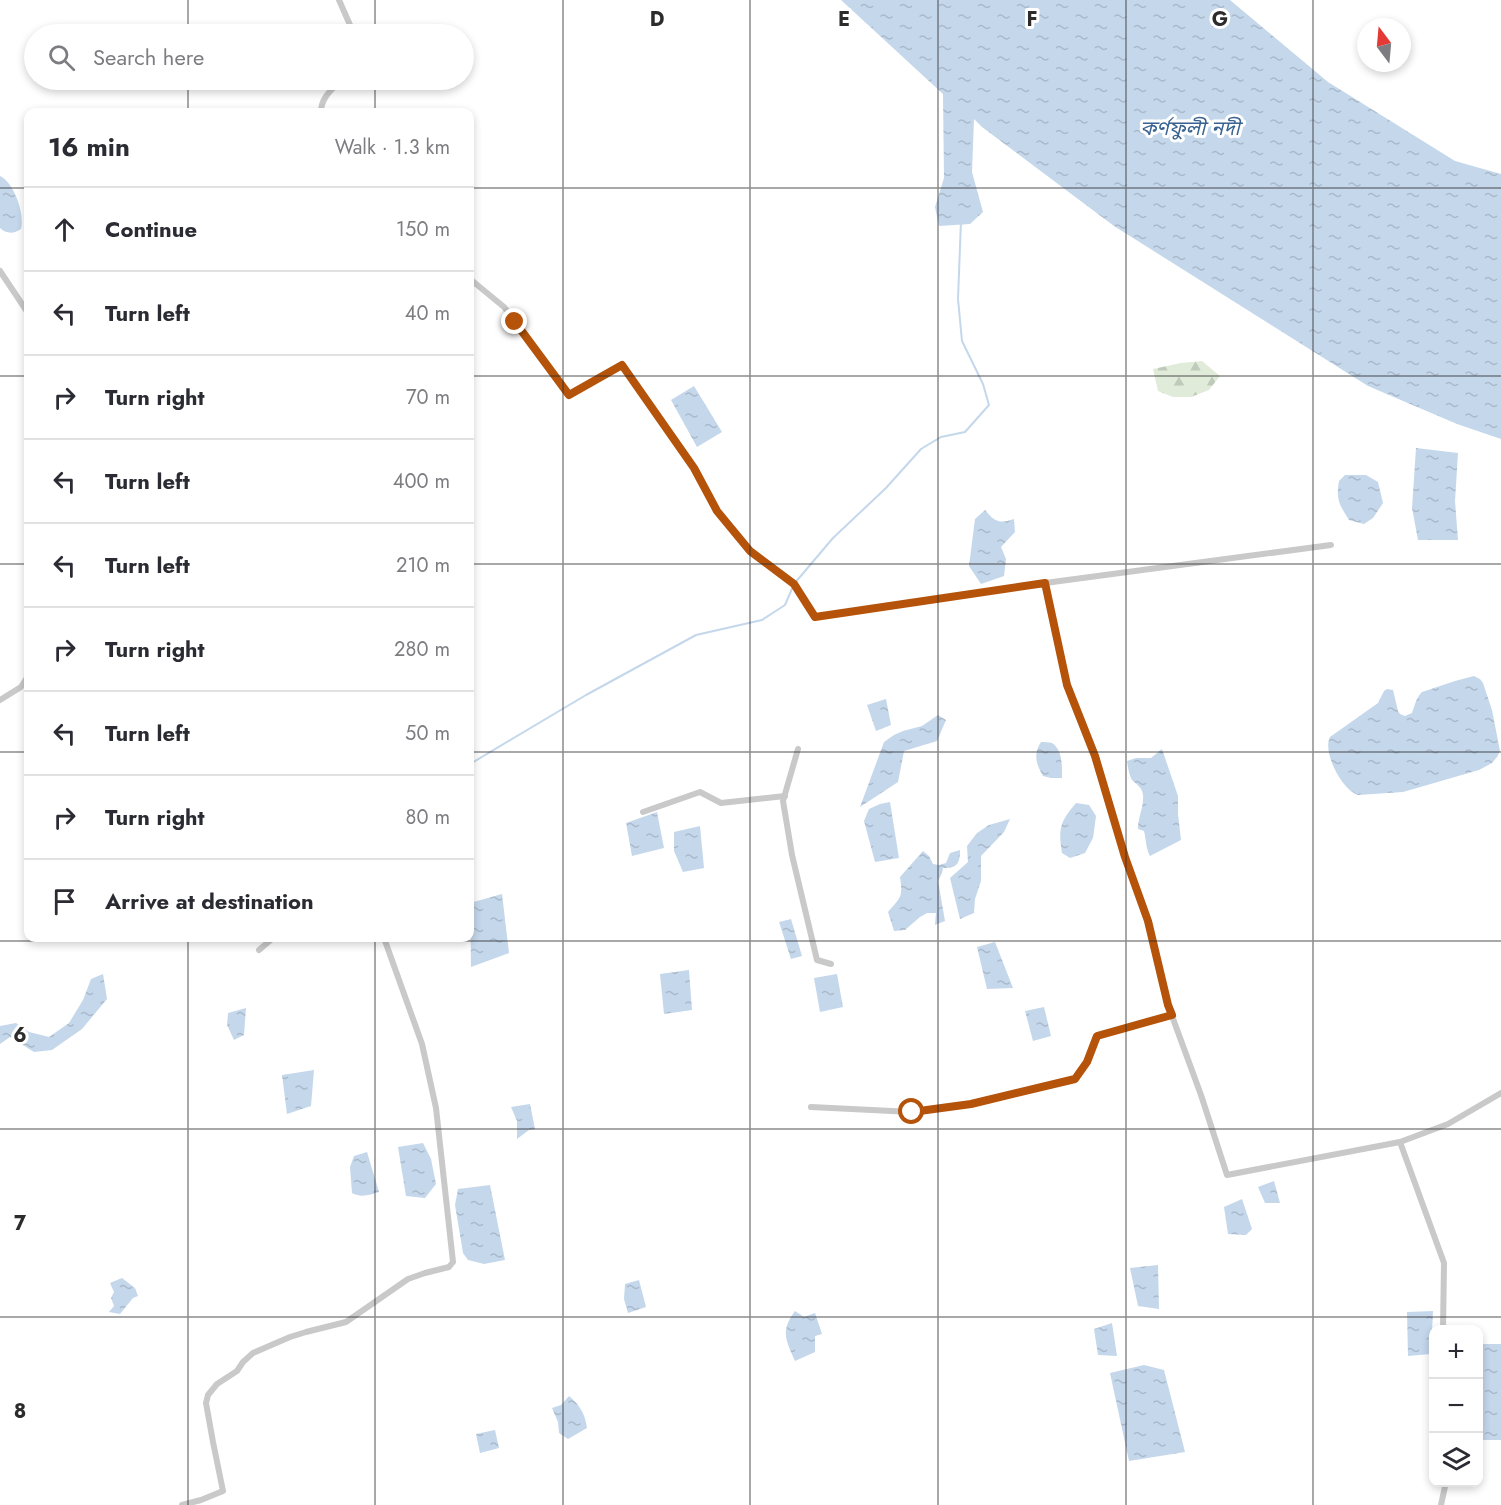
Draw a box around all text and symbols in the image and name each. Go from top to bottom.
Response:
text: D [650,5,664,34]
text: E [838,5,850,34]
text: F [1026,5,1038,34]
text: G [1212,5,1228,34]
north arrow [1357,18,1411,72]
search box [24,24,474,90]
icon: search [45,41,78,74]
text: Search here [93,41,204,73]
water label: কর্ণফুলী নদী [1140,114,1243,143]
text: 16 min [48,128,130,166]
text: Walk · 1.3 km [335,133,450,162]
icon: ahead [48,213,81,246]
text: Continue [105,213,197,245]
text: 150 m [396,215,450,244]
icon: left [48,297,81,330]
text: Turn left [105,297,190,329]
text: 40 m [405,299,450,328]
route end [501,308,527,334]
icon: right [48,381,81,414]
text: Turn right [105,381,205,413]
text: 70 m [406,383,450,412]
icon: left [48,465,81,498]
text: Turn left [105,465,190,497]
text: 400 m [393,467,450,496]
icon: left [48,549,81,582]
text: Turn left [105,549,190,581]
text: 210 m [396,551,450,580]
icon: right [48,633,81,666]
text: Turn right [105,633,205,665]
text: 280 m [394,635,450,664]
icon: left [48,717,81,750]
text: Turn left [105,717,190,749]
text: 50 m [405,719,450,748]
icon: right [48,801,81,834]
text: Turn right [105,801,205,833]
text: 80 m [405,803,450,832]
icon: arrive [48,885,81,918]
text: Arrive at destination [105,885,314,917]
text: 6 [13,1021,27,1050]
route start [898,1098,924,1124]
text: 7 [14,1209,27,1238]
map controls [1429,1325,1483,1487]
button: + [1429,1325,1483,1379]
button: − [1429,1379,1483,1433]
text: 8 [14,1397,26,1426]
button: layers [1429,1433,1483,1487]

